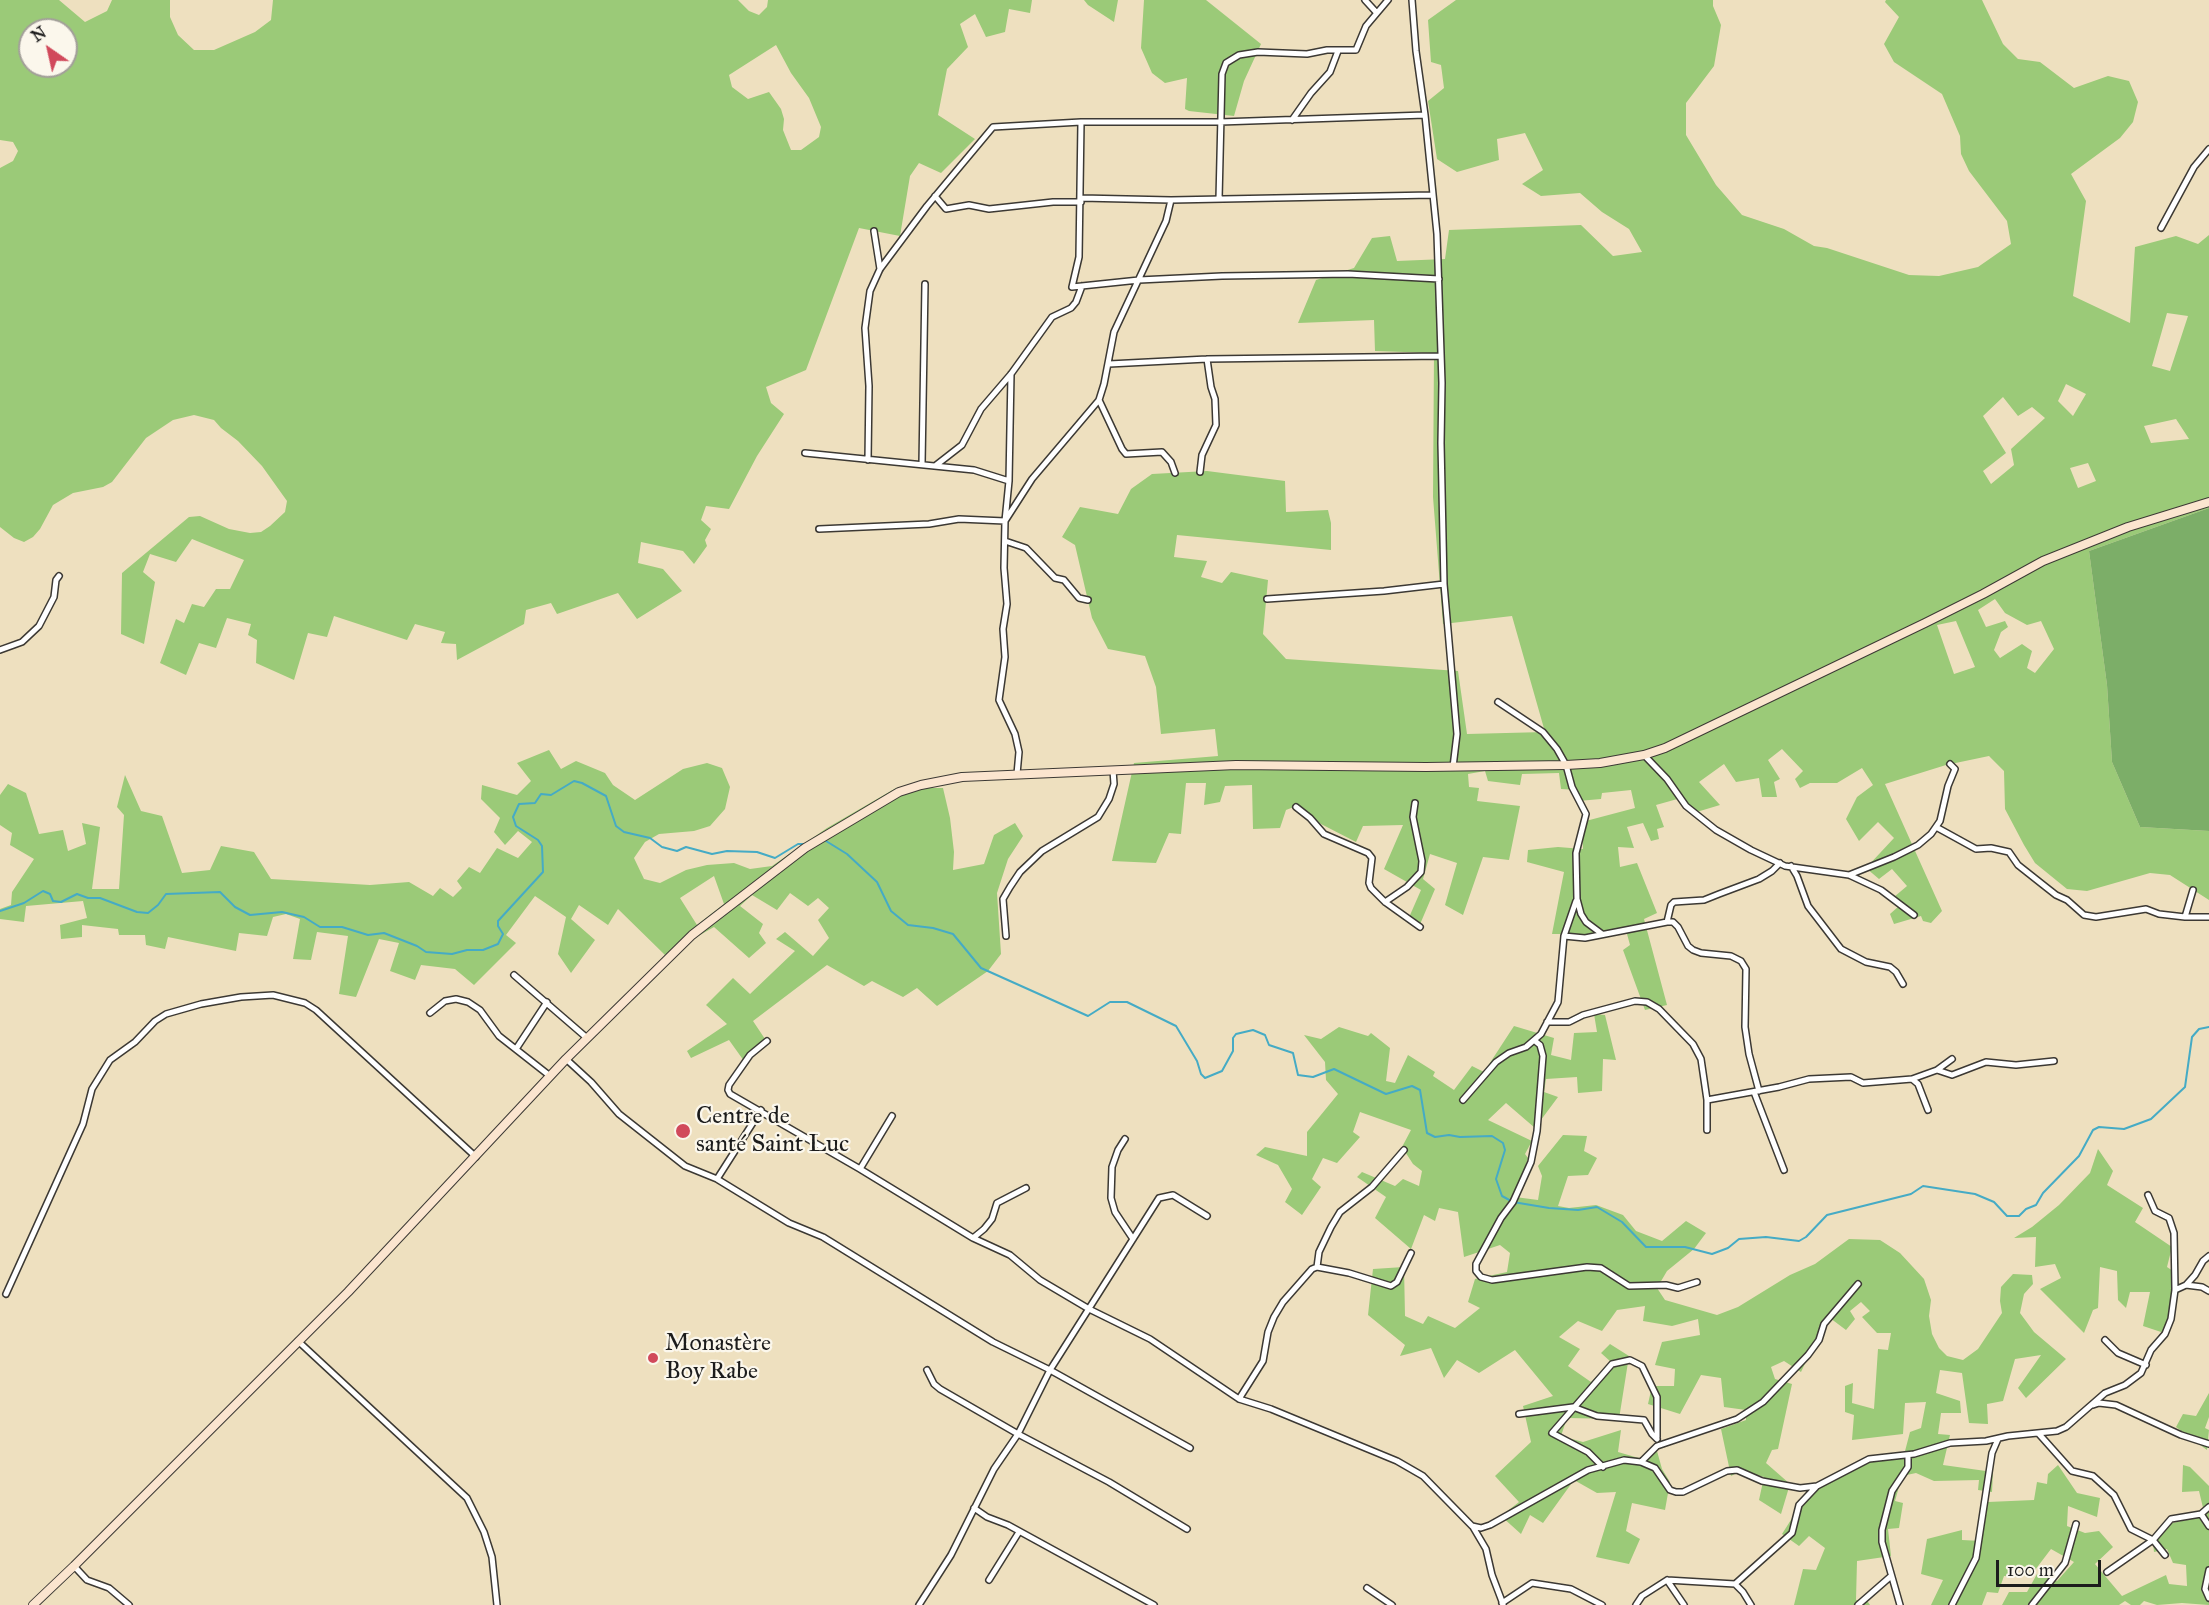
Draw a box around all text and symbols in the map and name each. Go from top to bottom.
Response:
north arrow [18,18,78,78]
text: N [28,23,50,46]
place label: Centre de santé Saint Luc [696,1103,849,1159]
marker: Centre de santé Saint Luc [674,1122,692,1140]
place label: Monastère Boy Rabe [665,1330,771,1386]
marker: Monastère Boy Rabe [646,1351,660,1365]
scale bar [1999,1548,2104,1586]
text: 100 m [2007,1559,2054,1581]

